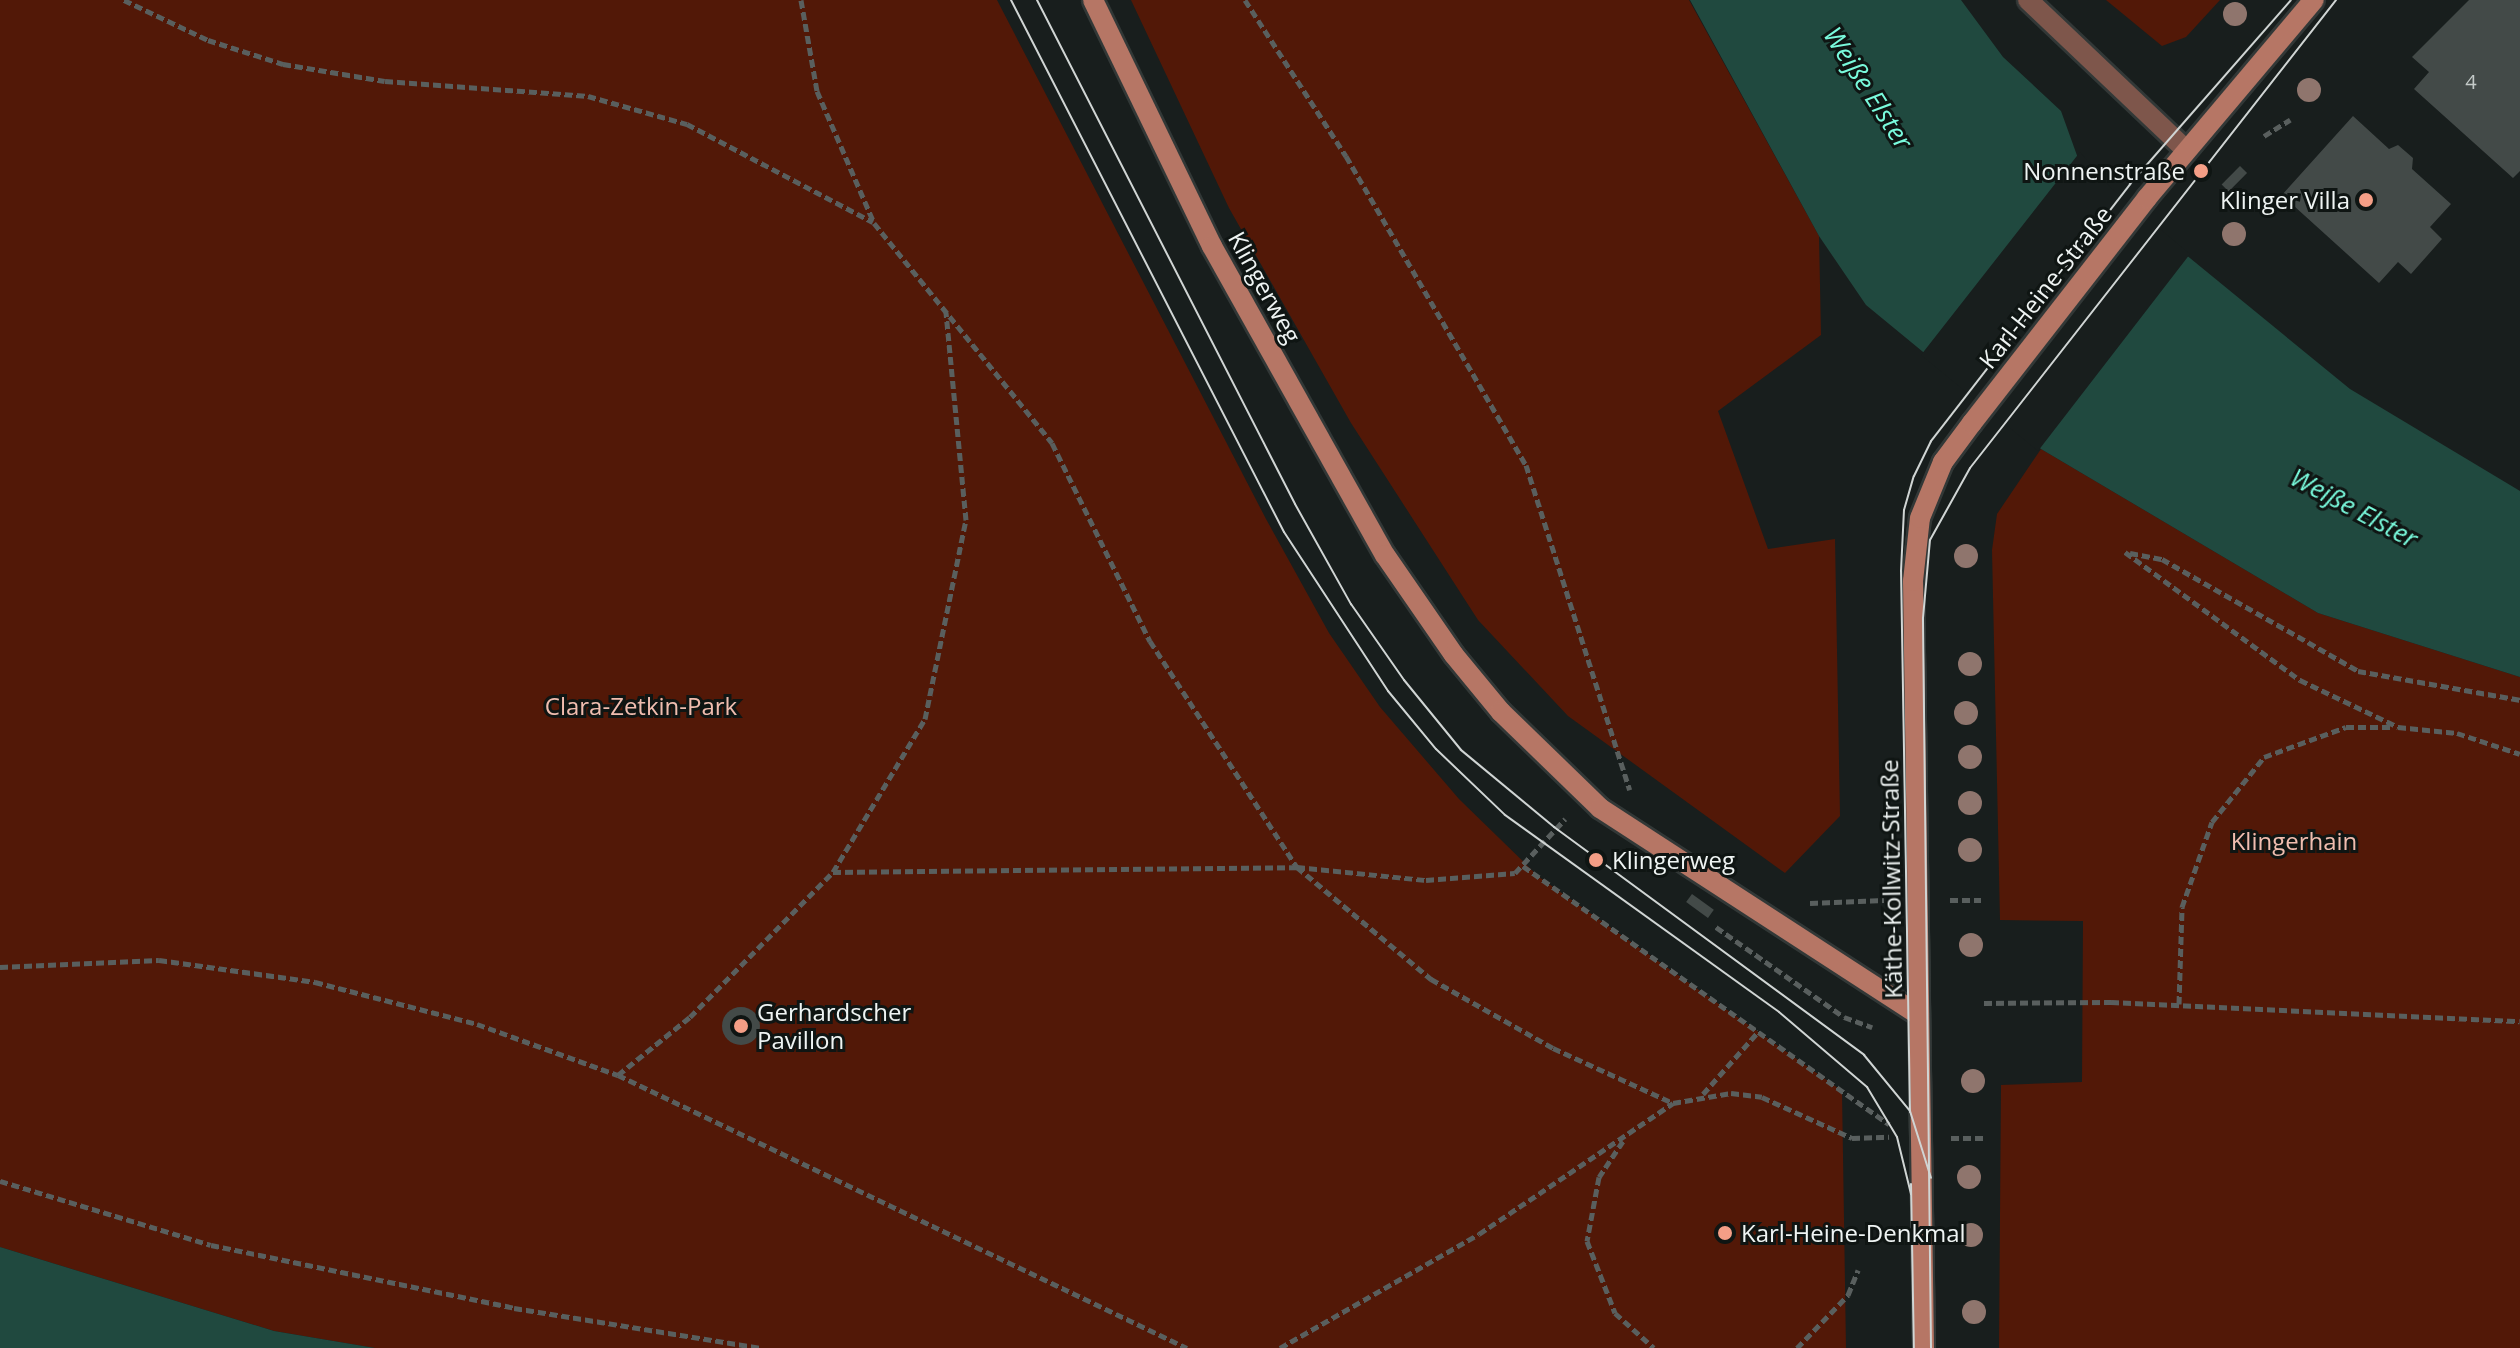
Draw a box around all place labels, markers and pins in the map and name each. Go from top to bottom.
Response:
place label: Nonnenstraße [2023,157,2185,185]
marker: Nonnenstraße [2192,162,2210,180]
place label: Klinger Villa [2220,186,2350,214]
marker: Klinger Villa [2357,191,2375,209]
place label: Klingerweg [1612,846,1735,874]
marker: Klingerweg [1587,851,1605,869]
place label: Gerhardscher Pavillon [757,998,911,1054]
marker: Gerhardscher Pavillon [732,1017,750,1035]
place label: Karl-Heine-Denkmal [1741,1219,1966,1247]
marker: Karl-Heine-Denkmal [1716,1224,1734,1242]

